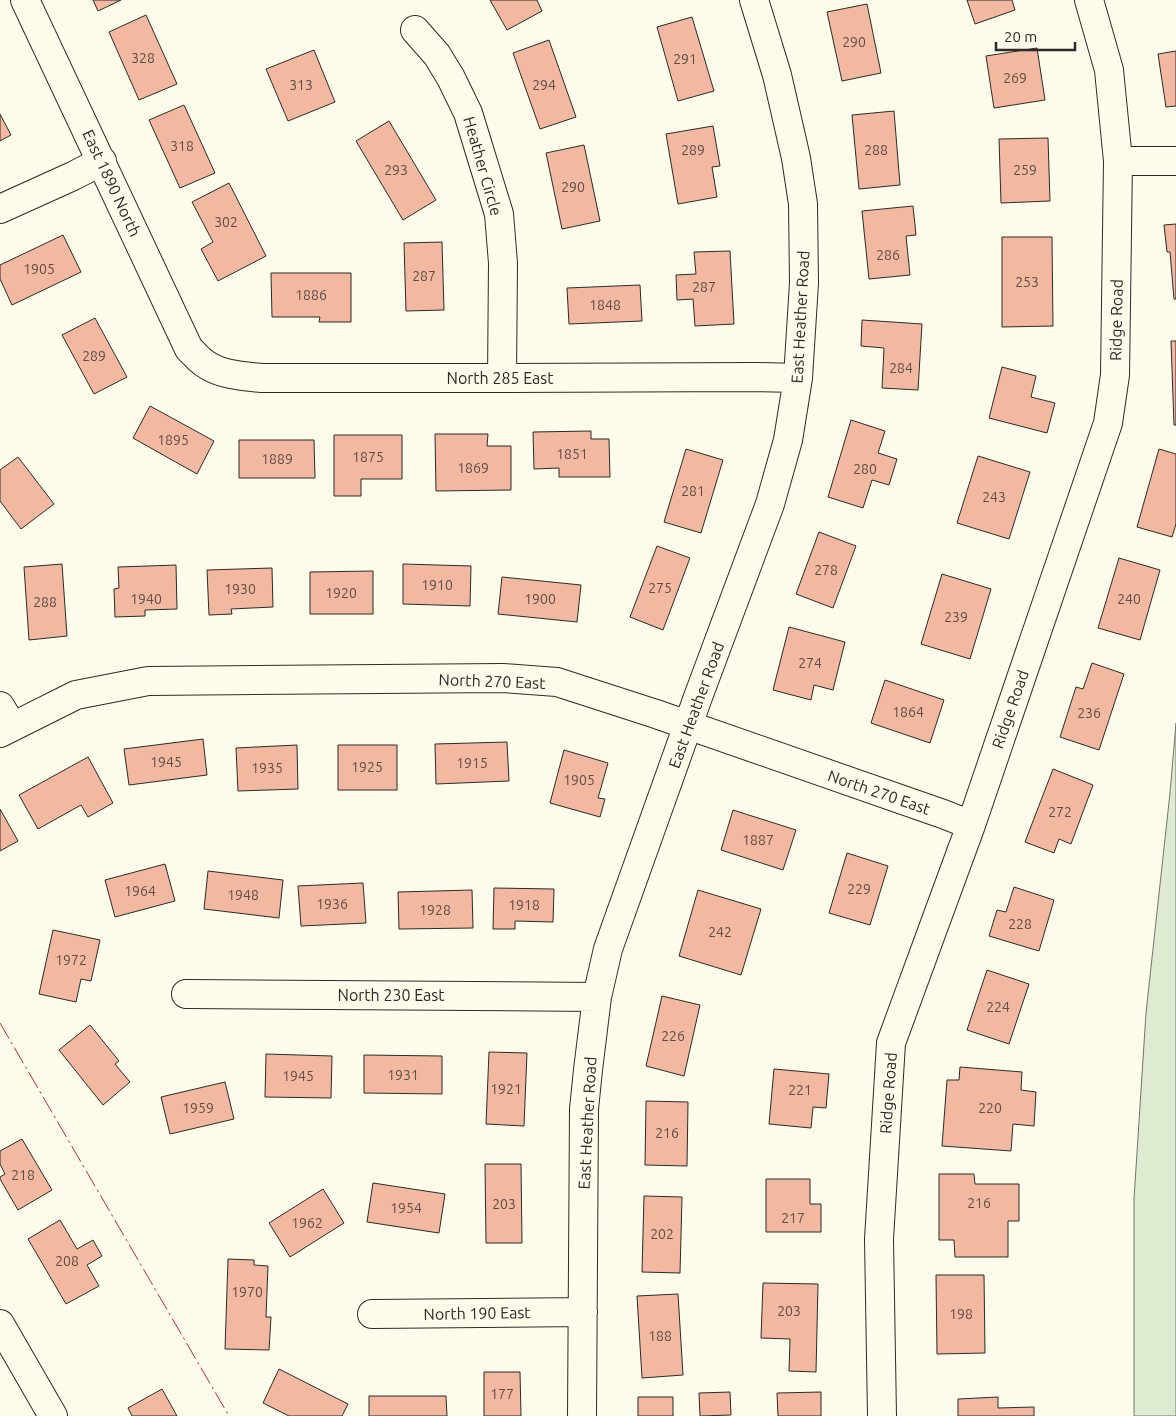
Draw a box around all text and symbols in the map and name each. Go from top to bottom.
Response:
scale bar [996,20,1075,52]
text: 20 m [1004,28,1037,45]
house number: 290 [842,34,866,50]
house number: 328 [131,50,155,66]
house number: 291 [673,51,697,67]
house number: 269 [1003,70,1027,86]
house number: 313 [289,77,313,93]
house number: 294 [532,77,556,93]
street label: Heather Circle [460,114,506,218]
street label: East 1890 North [79,127,145,239]
house number: 318 [170,138,194,154]
house number: 289 [681,142,705,158]
house number: 288 [864,142,888,158]
house number: 293 [384,162,408,178]
house number: 259 [1013,162,1037,178]
house number: 290 [561,179,585,195]
house number: 302 [214,214,238,230]
house number: 286 [876,247,900,263]
street label: East Heather Road [788,250,812,384]
house number: 1905 [23,261,55,277]
house number: 287 [412,268,436,284]
house number: 253 [1015,274,1039,290]
house number: 287 [692,279,716,295]
street label: Ridge Road [1106,279,1126,361]
house number: 1886 [295,287,327,303]
house number: 1848 [589,297,621,313]
house number: 289 [82,348,106,364]
house number: 284 [889,360,913,376]
street label: North 285 East [446,369,554,387]
house number: 1895 [157,432,189,448]
house number: 1851 [556,446,588,462]
house number: 1875 [352,449,384,465]
house number: 1889 [261,451,293,467]
house number: 1869 [457,460,489,476]
house number: 280 [853,461,877,477]
house number: 281 [681,483,705,499]
house number: 243 [982,489,1006,505]
house number: 278 [814,562,838,578]
house number: 1910 [421,577,453,593]
house number: 275 [648,580,672,596]
house number: 1930 [224,581,256,597]
house number: 1920 [325,585,357,601]
house number: 1940 [130,591,162,607]
house number: 1900 [524,591,556,607]
house number: 240 [1117,591,1141,607]
house number: 288 [33,594,57,610]
house number: 239 [944,609,968,625]
street label: East Heather Road [665,639,727,771]
house number: 274 [798,655,822,671]
street label: Ridge Road [988,667,1032,751]
street label: North 270 East [438,670,547,692]
house number: 1864 [892,704,924,720]
house number: 236 [1077,705,1101,721]
house number: 1945 [150,754,182,770]
house number: 1915 [456,755,488,771]
house number: 1925 [351,759,383,775]
house number: 1935 [251,760,283,776]
street label: North 270 East [825,766,933,818]
house number: 1905 [563,772,595,788]
house number: 272 [1048,804,1072,820]
house number: 1887 [742,832,774,848]
house number: 229 [847,881,871,897]
house number: 1964 [124,883,156,899]
house number: 1948 [227,887,259,903]
house number: 1936 [316,896,348,912]
house number: 1918 [508,897,540,913]
house number: 1928 [419,902,451,918]
house number: 228 [1008,916,1032,932]
house number: 242 [708,924,732,940]
house number: 1972 [55,952,87,968]
street label: North 230 East [337,986,445,1004]
house number: 224 [986,999,1010,1015]
house number: 226 [661,1028,685,1044]
street label: Ridge Road [876,1052,900,1134]
street label: East Heather Road [575,1056,599,1190]
house number: 1931 [387,1067,419,1083]
house number: 1945 [282,1068,314,1084]
house number: 1921 [490,1081,522,1097]
house number: 221 [788,1082,812,1098]
house number: 1959 [182,1100,214,1116]
house number: 220 [978,1100,1002,1116]
house number: 216 [655,1125,679,1141]
house number: 218 [11,1167,35,1183]
house number: 216 [967,1195,991,1211]
house number: 203 [492,1196,516,1212]
house number: 1954 [390,1200,422,1216]
house number: 217 [781,1210,805,1226]
house number: 1962 [291,1215,323,1231]
house number: 202 [650,1226,674,1242]
house number: 208 [55,1253,79,1269]
house number: 1970 [231,1284,263,1300]
street label: North 190 East [423,1303,531,1323]
house number: 203 [777,1303,801,1319]
house number: 198 [949,1306,973,1322]
house number: 188 [648,1328,672,1344]
house number: 177 [490,1386,514,1402]

